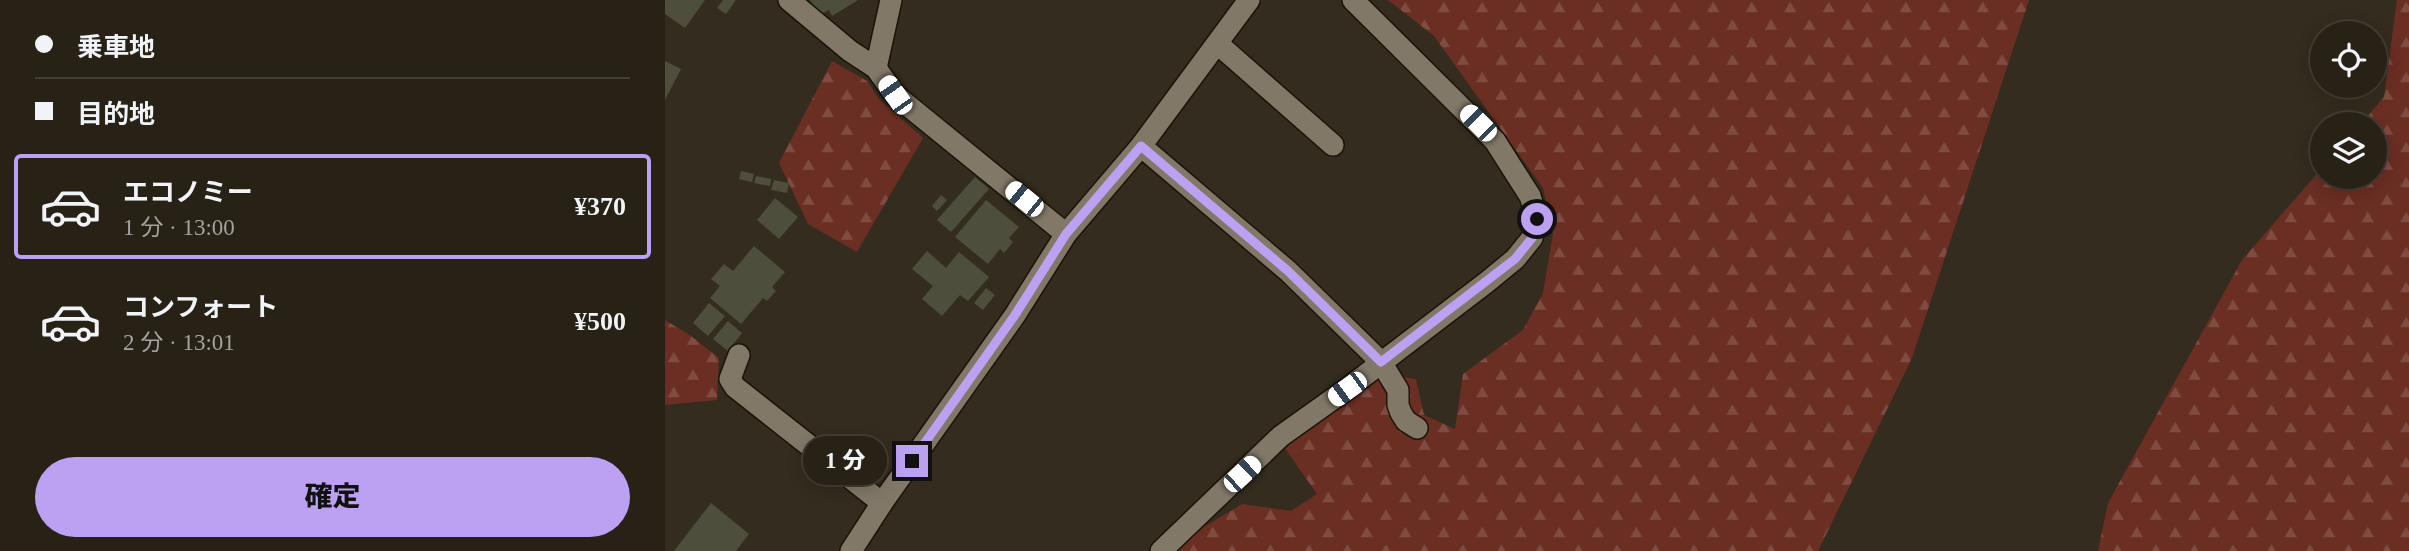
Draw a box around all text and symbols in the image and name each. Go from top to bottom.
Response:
map controls [2310,21,2387,189]
button: locate [2310,21,2387,98]
text: 乗車地 [77,33,155,62]
car [875,72,916,118]
text: 目的地 [77,100,155,129]
car [1456,101,1501,145]
button: layers [2310,112,2387,189]
icon: car [39,175,102,238]
text: エコノミー [123,178,253,207]
car [1002,178,1047,220]
text: ¥370 [574,192,626,221]
route start [1521,203,1553,235]
text: 1 分 · 13:00 [123,215,235,240]
icon: car [39,290,102,353]
text: コンフォート [123,293,278,322]
text: ¥500 [574,307,626,336]
text: 2 分 · 13:01 [123,330,235,355]
car [1324,368,1371,410]
callout: 1 分 [803,436,887,486]
route end [896,445,928,477]
text: 1 分 [825,448,865,473]
car [1220,452,1265,496]
button: 確定 [35,457,630,537]

